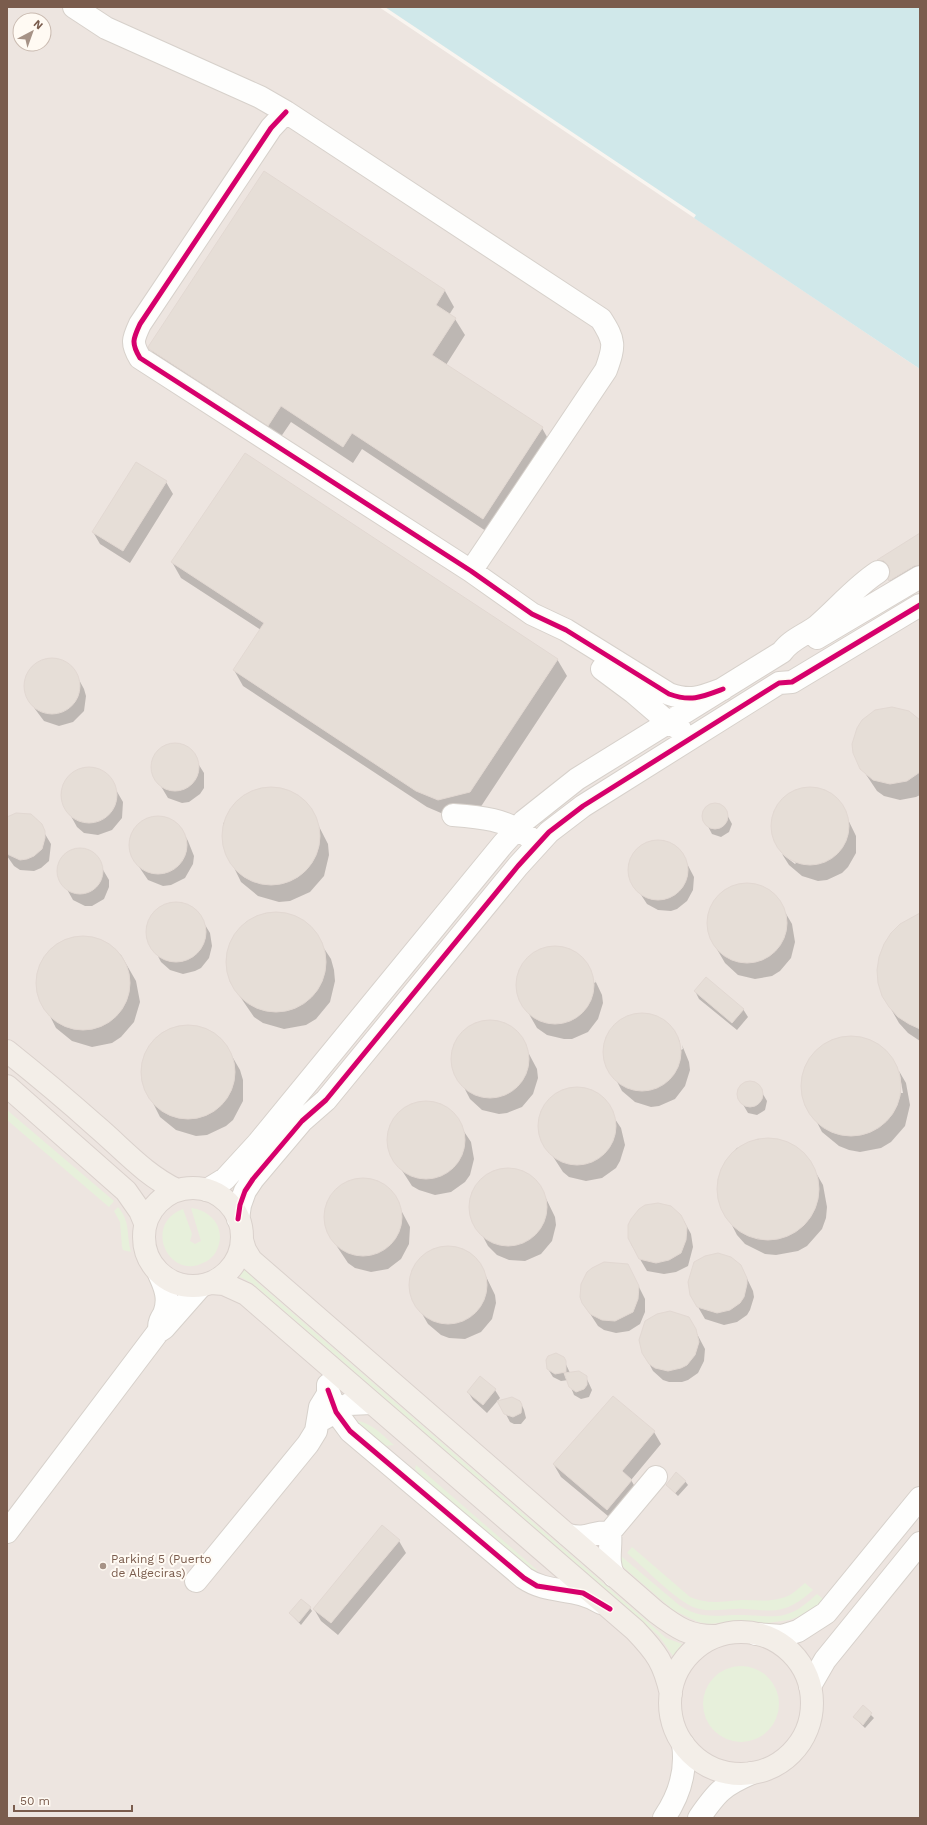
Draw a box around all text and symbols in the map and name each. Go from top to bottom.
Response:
north arrow [12,12,52,52]
text: N [31,17,46,32]
place label: Parking 5 (Puerto de Algeciras) [111,1552,211,1580]
marker: Parking 5 (Puerto de Algeciras) [98,1561,108,1571]
scale bar [14,1787,132,1813]
text: 50 m [20,1794,50,1808]

